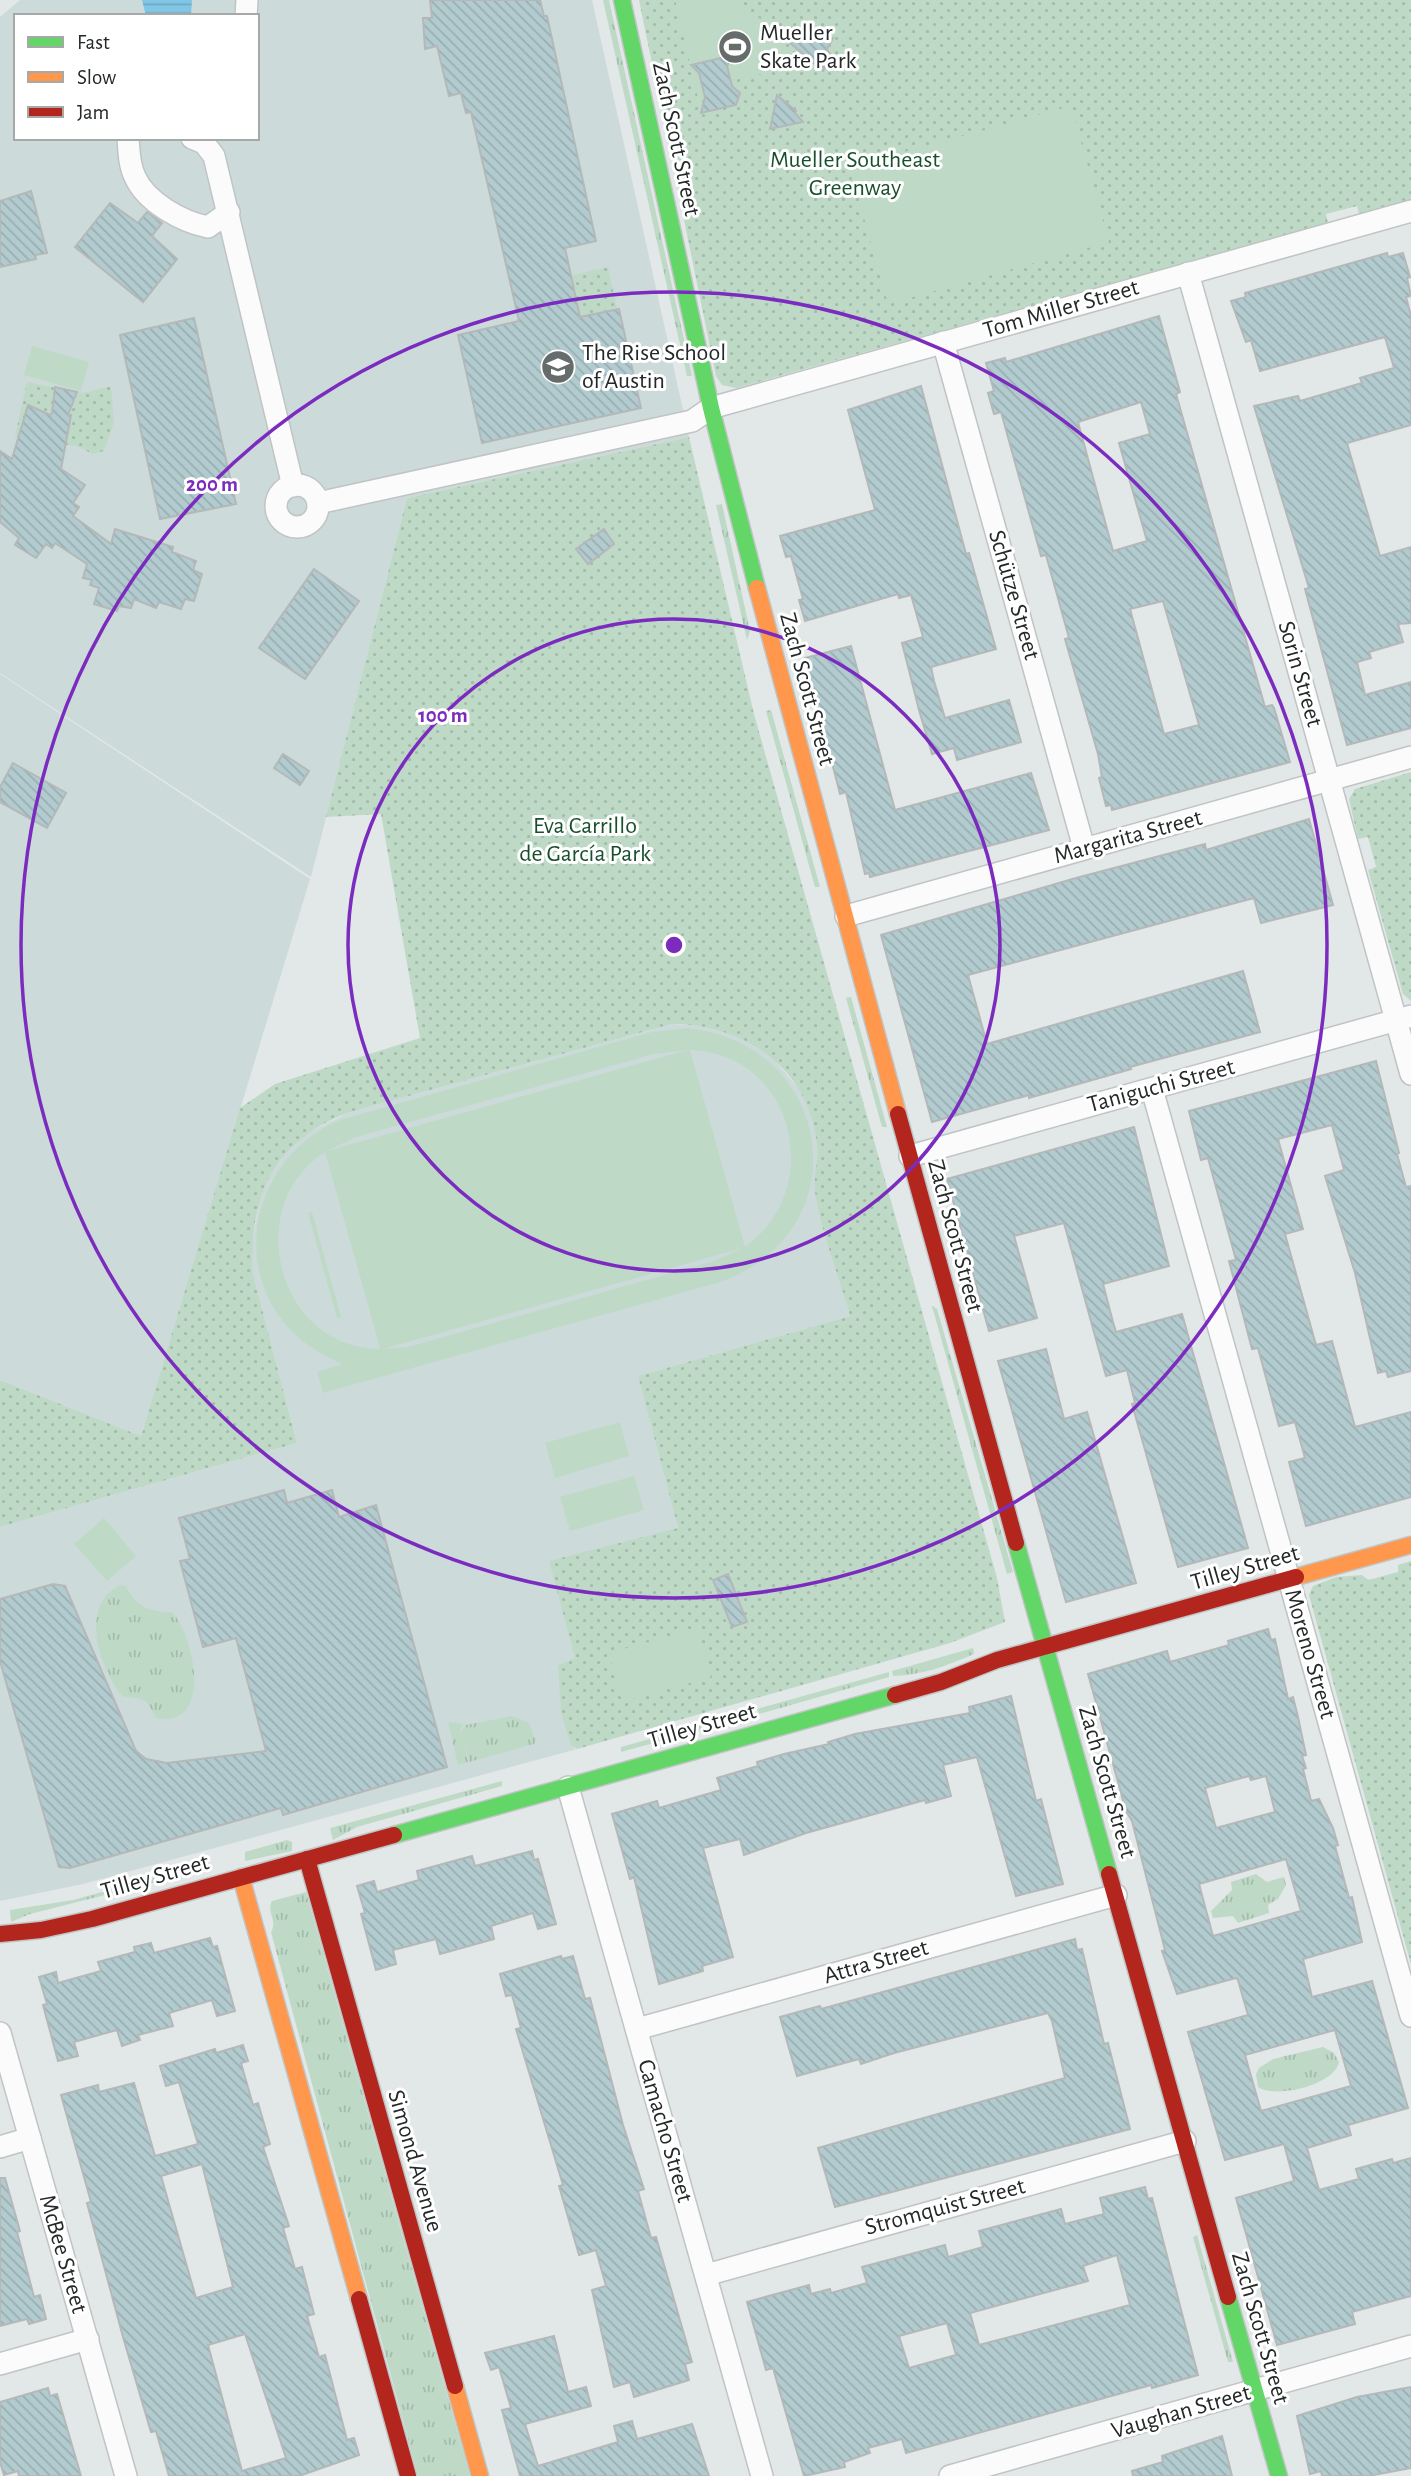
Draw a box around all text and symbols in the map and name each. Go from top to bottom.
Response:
legend [14,14,259,140]
place label: Mueller Skate Park [760,21,856,73]
sports icon: Mueller Skate Park [716,28,754,66]
text: Fast [77,32,110,53]
street label: Zach Scott Street [648,60,704,219]
text: Slow [77,67,116,88]
text: Jam [77,102,109,123]
park label: Mueller Southeast Greenway [770,148,940,200]
street label: Tom Miller Street [980,275,1142,343]
place label: The Rise School of Austin [582,341,726,393]
school or university icon: The Rise School of Austin [539,348,577,386]
text: 200 m [186,474,238,495]
street label: Schütze Street [984,528,1044,663]
street label: Zach Scott Street [775,610,839,768]
street label: Sorin Street [1273,618,1327,730]
text: 100 m [418,705,468,726]
street label: Margarita Street [1051,806,1205,868]
park label: Eva Carrillo de García Park [519,814,651,866]
centre of rings [662,933,686,957]
street label: Taniguchi Street [1085,1055,1237,1117]
street label: Zach Scott Street [923,1157,987,1315]
street label: Tilley Street [1188,1541,1302,1595]
street label: Moreno Street [1280,1587,1340,1722]
street label: Tilley Street [645,1699,759,1753]
street label: Zach Scott Street [1074,1703,1140,1861]
street label: Tilley Street [98,1850,212,1904]
street label: Attra Street [821,1936,931,1988]
street label: Camacho Street [633,2057,697,2206]
street label: Simond Avenue [383,2087,447,2235]
street label: Stromquist Street [862,2174,1028,2240]
street label: McBee Street [35,2192,91,2316]
street label: Zach Scott Street [1227,2249,1293,2407]
street label: Vaughan Street [1109,2381,1254,2443]

